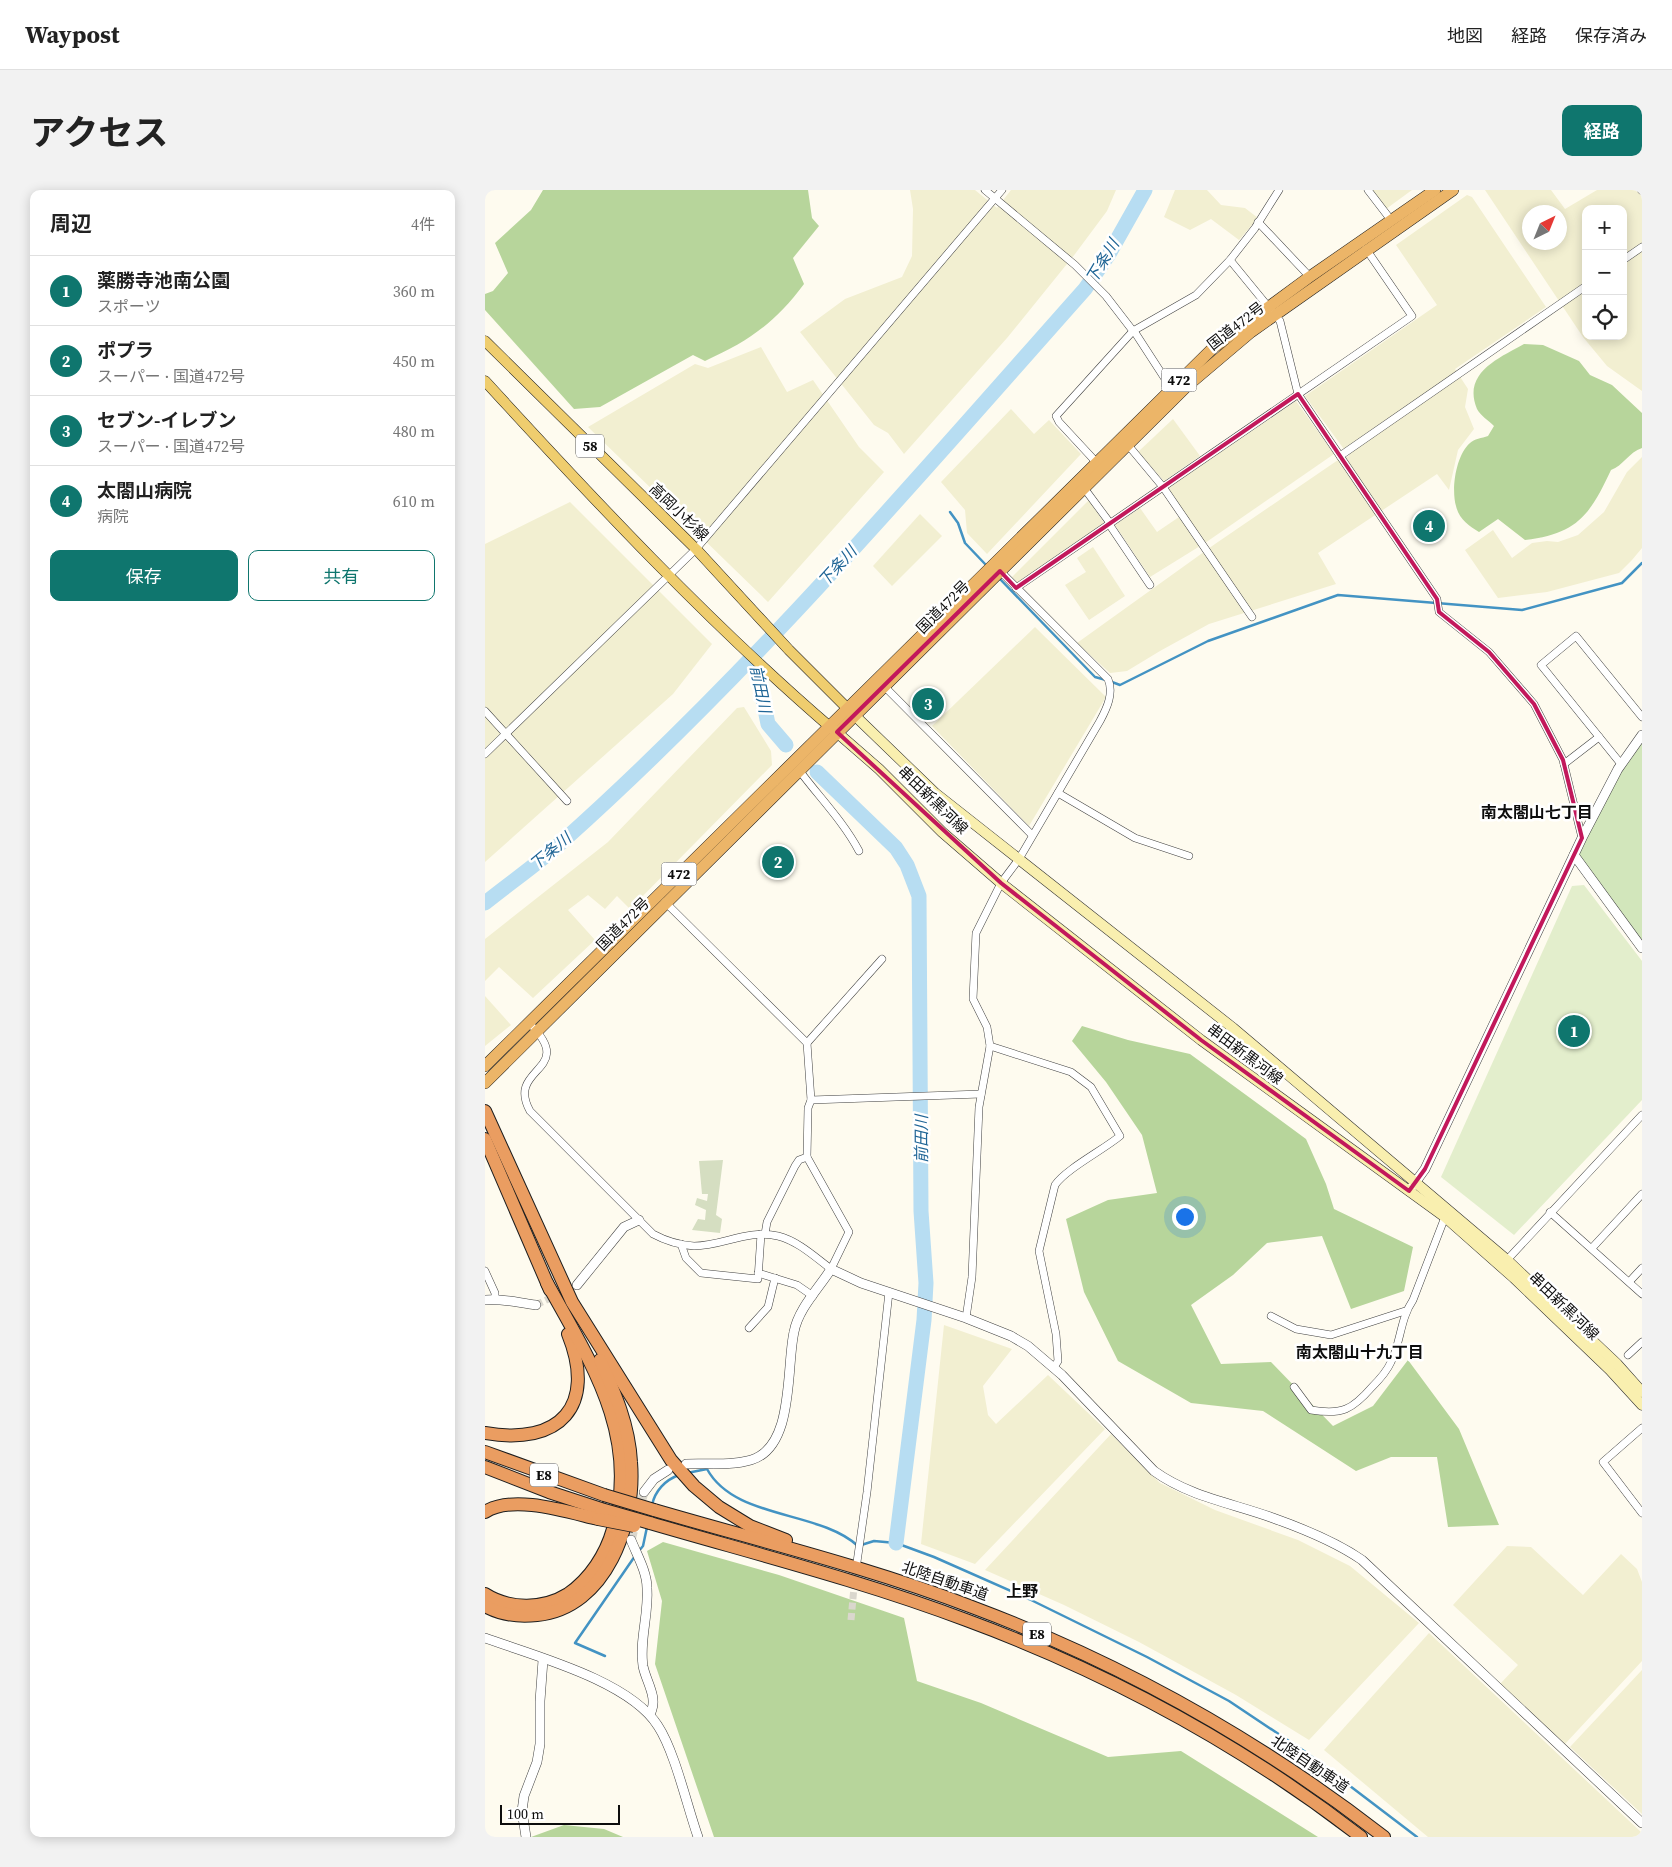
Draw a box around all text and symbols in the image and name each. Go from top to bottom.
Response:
text: Waypost [25,18,120,51]
text: 地図 [1447,23,1483,48]
text: 経路 [1511,23,1547,48]
text: 保存済み [1575,23,1647,48]
button: 経路 [1562,105,1642,156]
text: アクセス [30,109,168,157]
north arrow [1522,205,1567,250]
map controls [1582,205,1627,340]
button: + [1582,205,1627,250]
text: 周辺 [50,209,92,238]
text: 4件 [411,213,435,235]
water label: 下条川 [1080,233,1125,287]
button: − [1582,250,1627,295]
text: 薬勝寺池南公園 [97,267,230,293]
text: 1 [62,280,70,302]
text: 360 m [393,280,435,302]
text: スポーツ [97,295,161,317]
button: locate [1582,295,1627,340]
street label: 国道472号 [1203,297,1269,355]
text: ポプラ [97,337,154,363]
text: 2 [62,350,70,372]
text: 450 m [393,350,435,372]
text: スーパー · 国道472号 [97,365,245,387]
road number: 472 [1161,368,1197,392]
text: セブン-イレブン [97,407,236,433]
text: 3 [62,420,70,442]
text: 480 m [393,420,435,442]
text: スーパー · 国道472号 [97,435,245,457]
road number: 58 [576,435,604,458]
text: 太閤山病院 [97,477,192,503]
street label: 高岡小杉線 [645,478,714,545]
text: 4 [62,490,70,512]
text: 610 m [393,490,435,512]
text: 病院 [97,505,129,527]
pin: 4 [1413,507,1445,545]
water label: 下条川 [813,539,863,591]
button: 保存 [50,550,238,601]
button: 共有 [248,550,435,601]
street label: 国道472号 [911,575,974,638]
water label: 前田川 [745,663,777,717]
pin: 3 [912,685,944,723]
street label: 串田新黒河線 [894,761,973,838]
district label: 南太閤山七丁目 [1481,801,1593,823]
water label: 下条川 [525,826,577,875]
pin: 2 [762,843,794,881]
road number: 472 [661,862,697,886]
street label: 国道472号 [591,892,654,955]
pin: 1 [1558,1012,1590,1050]
street label: 串田新黒河線 [1203,1018,1288,1089]
water label: 前田川 [910,1113,932,1163]
your location [1172,1204,1198,1230]
street label: 串田新黒河線 [1525,1267,1604,1344]
district label: 南太閤山十九丁目 [1296,1341,1424,1363]
road number: E8 [530,1464,558,1486]
street label: 北陸自動車道 [899,1556,991,1605]
district label: 上野 [1006,1580,1038,1602]
road number: E8 [1023,1622,1051,1646]
street label: 北陸自動車道 [1267,1730,1353,1797]
scale bar [500,1802,620,1825]
text: 100 m [507,1804,544,1824]

